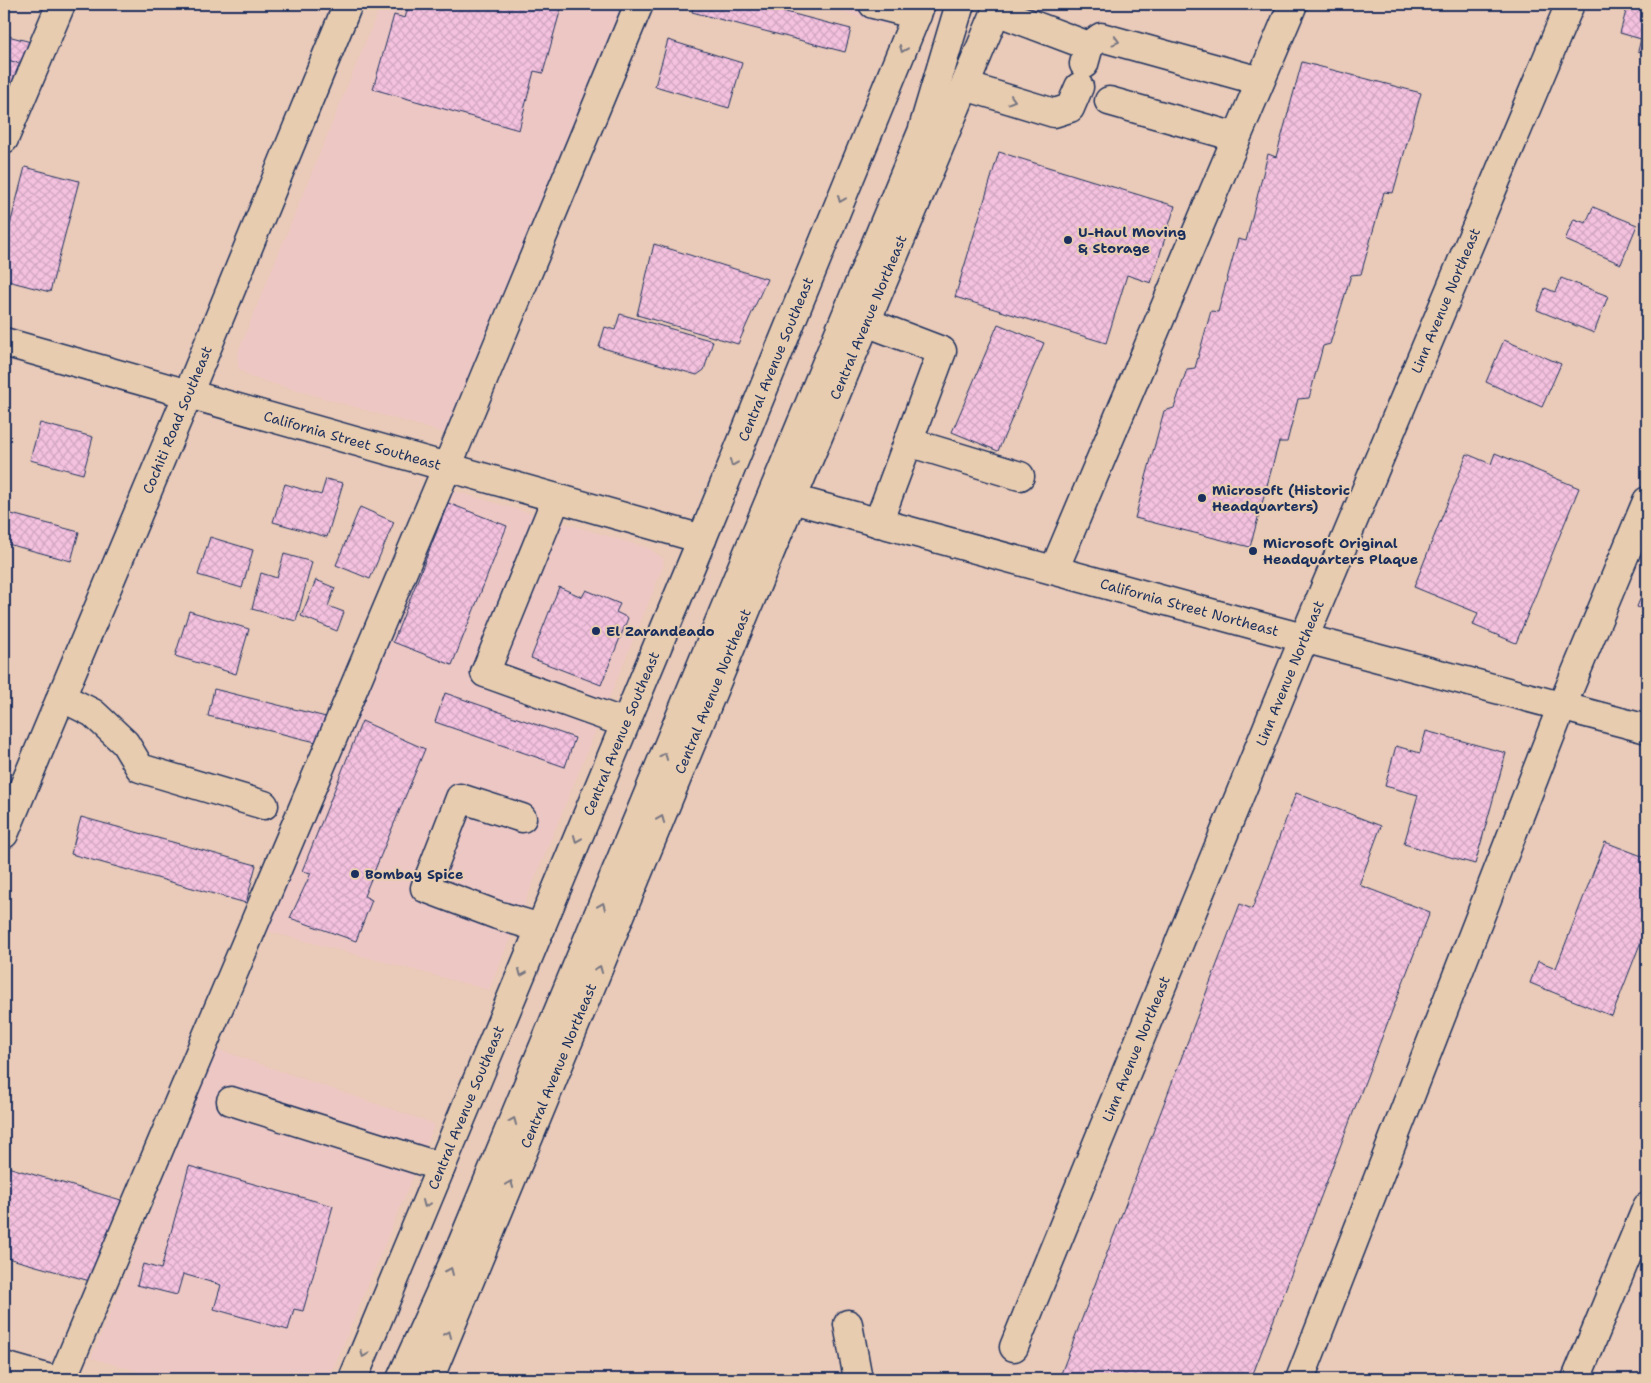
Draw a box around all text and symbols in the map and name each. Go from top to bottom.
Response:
one-way arrow [1111,36,1119,46]
one-way arrow [898,44,909,53]
one-way arrow [1007,95,1015,105]
one-way arrow [837,194,848,203]
place label: U-Haul Moving & Storage [1078,223,1186,257]
street label: Linn Avenue Northeast [1407,225,1484,376]
street label: Central Avenue Northeast [826,232,910,402]
marker: U-Haul Moving & Storage [1062,234,1074,246]
street label: Central Avenue Southeast [734,274,817,444]
street label: Cochiti Road Southeast [138,343,216,496]
street label: California Street Southeast [262,407,443,474]
one-way arrow [729,458,740,467]
place label: Microsoft (Historic Headquarters) [1212,481,1350,515]
marker: Microsoft (Historic Headquarters) [1196,492,1208,504]
place label: Microsoft Original Headquarters Plaque [1263,534,1418,568]
marker: Microsoft Original Headquarters Plaque [1247,545,1259,557]
street label: California Street Northeast [1098,574,1281,640]
street label: Linn Avenue Northeast [1252,598,1328,749]
street label: Central Avenue Northeast [671,606,755,776]
place label: El Zarandeado [606,622,715,640]
marker: El Zarandeado [590,625,602,637]
street label: Central Avenue Southeast [579,649,663,818]
one-way arrow [658,752,668,761]
one-way arrow [654,815,665,824]
one-way arrow [573,834,583,843]
place label: Bombay Spice [365,865,463,883]
marker: Bombay Spice [349,868,361,880]
one-way arrow [595,902,606,911]
one-way arrow [592,965,603,974]
one-way arrow [518,968,528,977]
street label: Linn Avenue Northeast [1098,973,1174,1125]
street label: Central Avenue Northeast [516,980,600,1151]
street label: Central Avenue Southeast [424,1023,508,1192]
one-way arrow [507,1117,517,1126]
one-way arrow [503,1180,514,1189]
one-way arrow [422,1199,432,1208]
one-way arrow [444,1267,454,1276]
one-way arrow [441,1330,452,1339]
one-way arrow [359,1349,370,1358]

